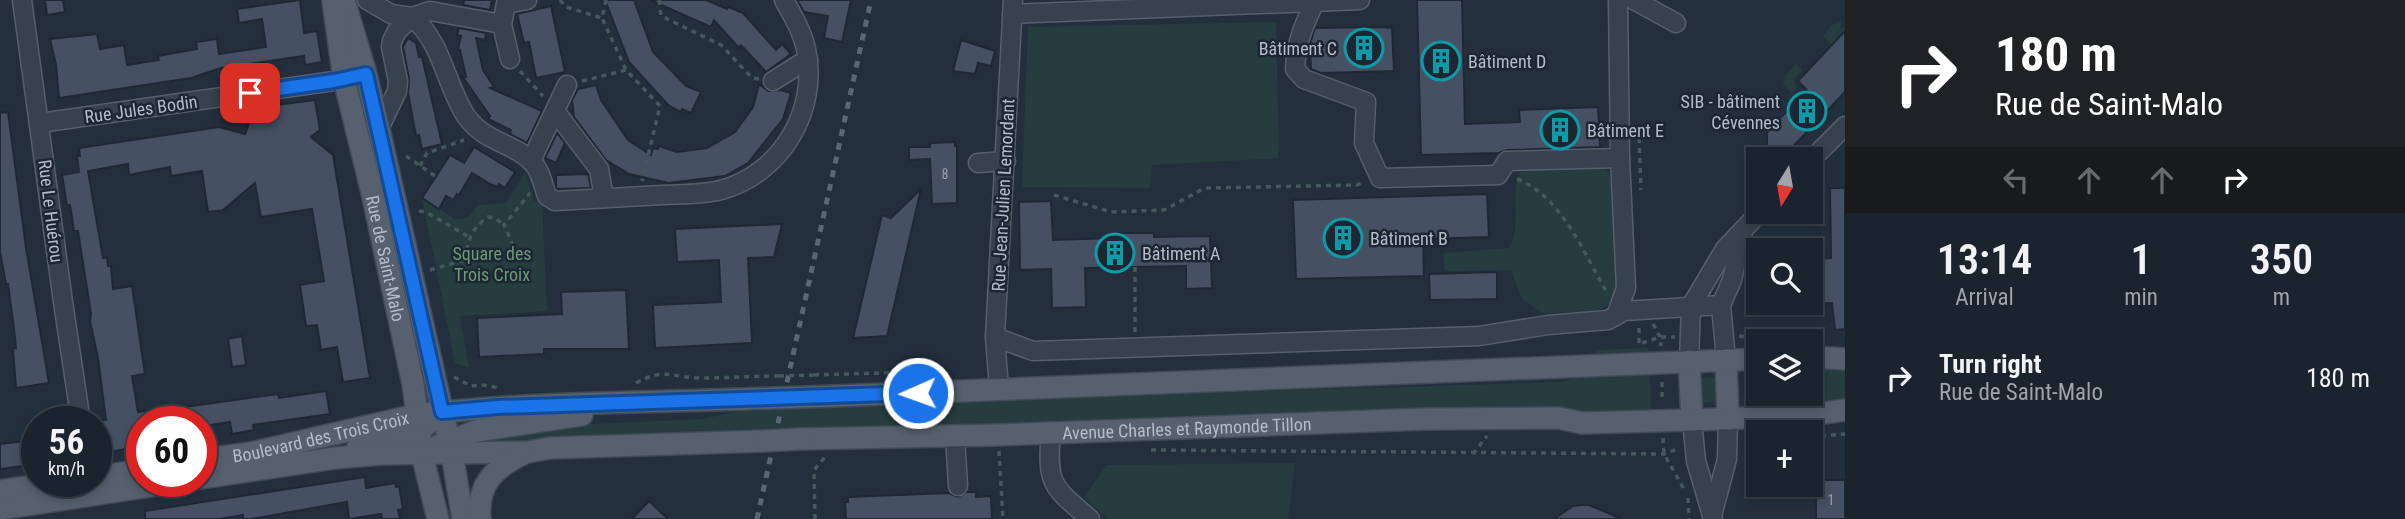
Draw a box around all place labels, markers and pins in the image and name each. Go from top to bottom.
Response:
building icon: Bâtiment C [1343,27,1385,69]
place label: Bâtiment C [1259,38,1337,59]
building icon: Bâtiment D [1420,40,1462,82]
place label: Bâtiment D [1468,51,1546,72]
pin [220,63,280,123]
building icon: SIB - bâtiment Cévennes [1786,90,1828,132]
place label: SIB - bâtiment Cévennes [1681,91,1780,133]
building icon: Bâtiment E [1539,109,1581,151]
place label: Bâtiment E [1587,120,1664,141]
building icon: Bâtiment B [1322,217,1364,259]
place label: Bâtiment B [1370,228,1448,249]
building icon: Bâtiment A [1094,232,1136,274]
place label: Bâtiment A [1142,243,1221,264]

